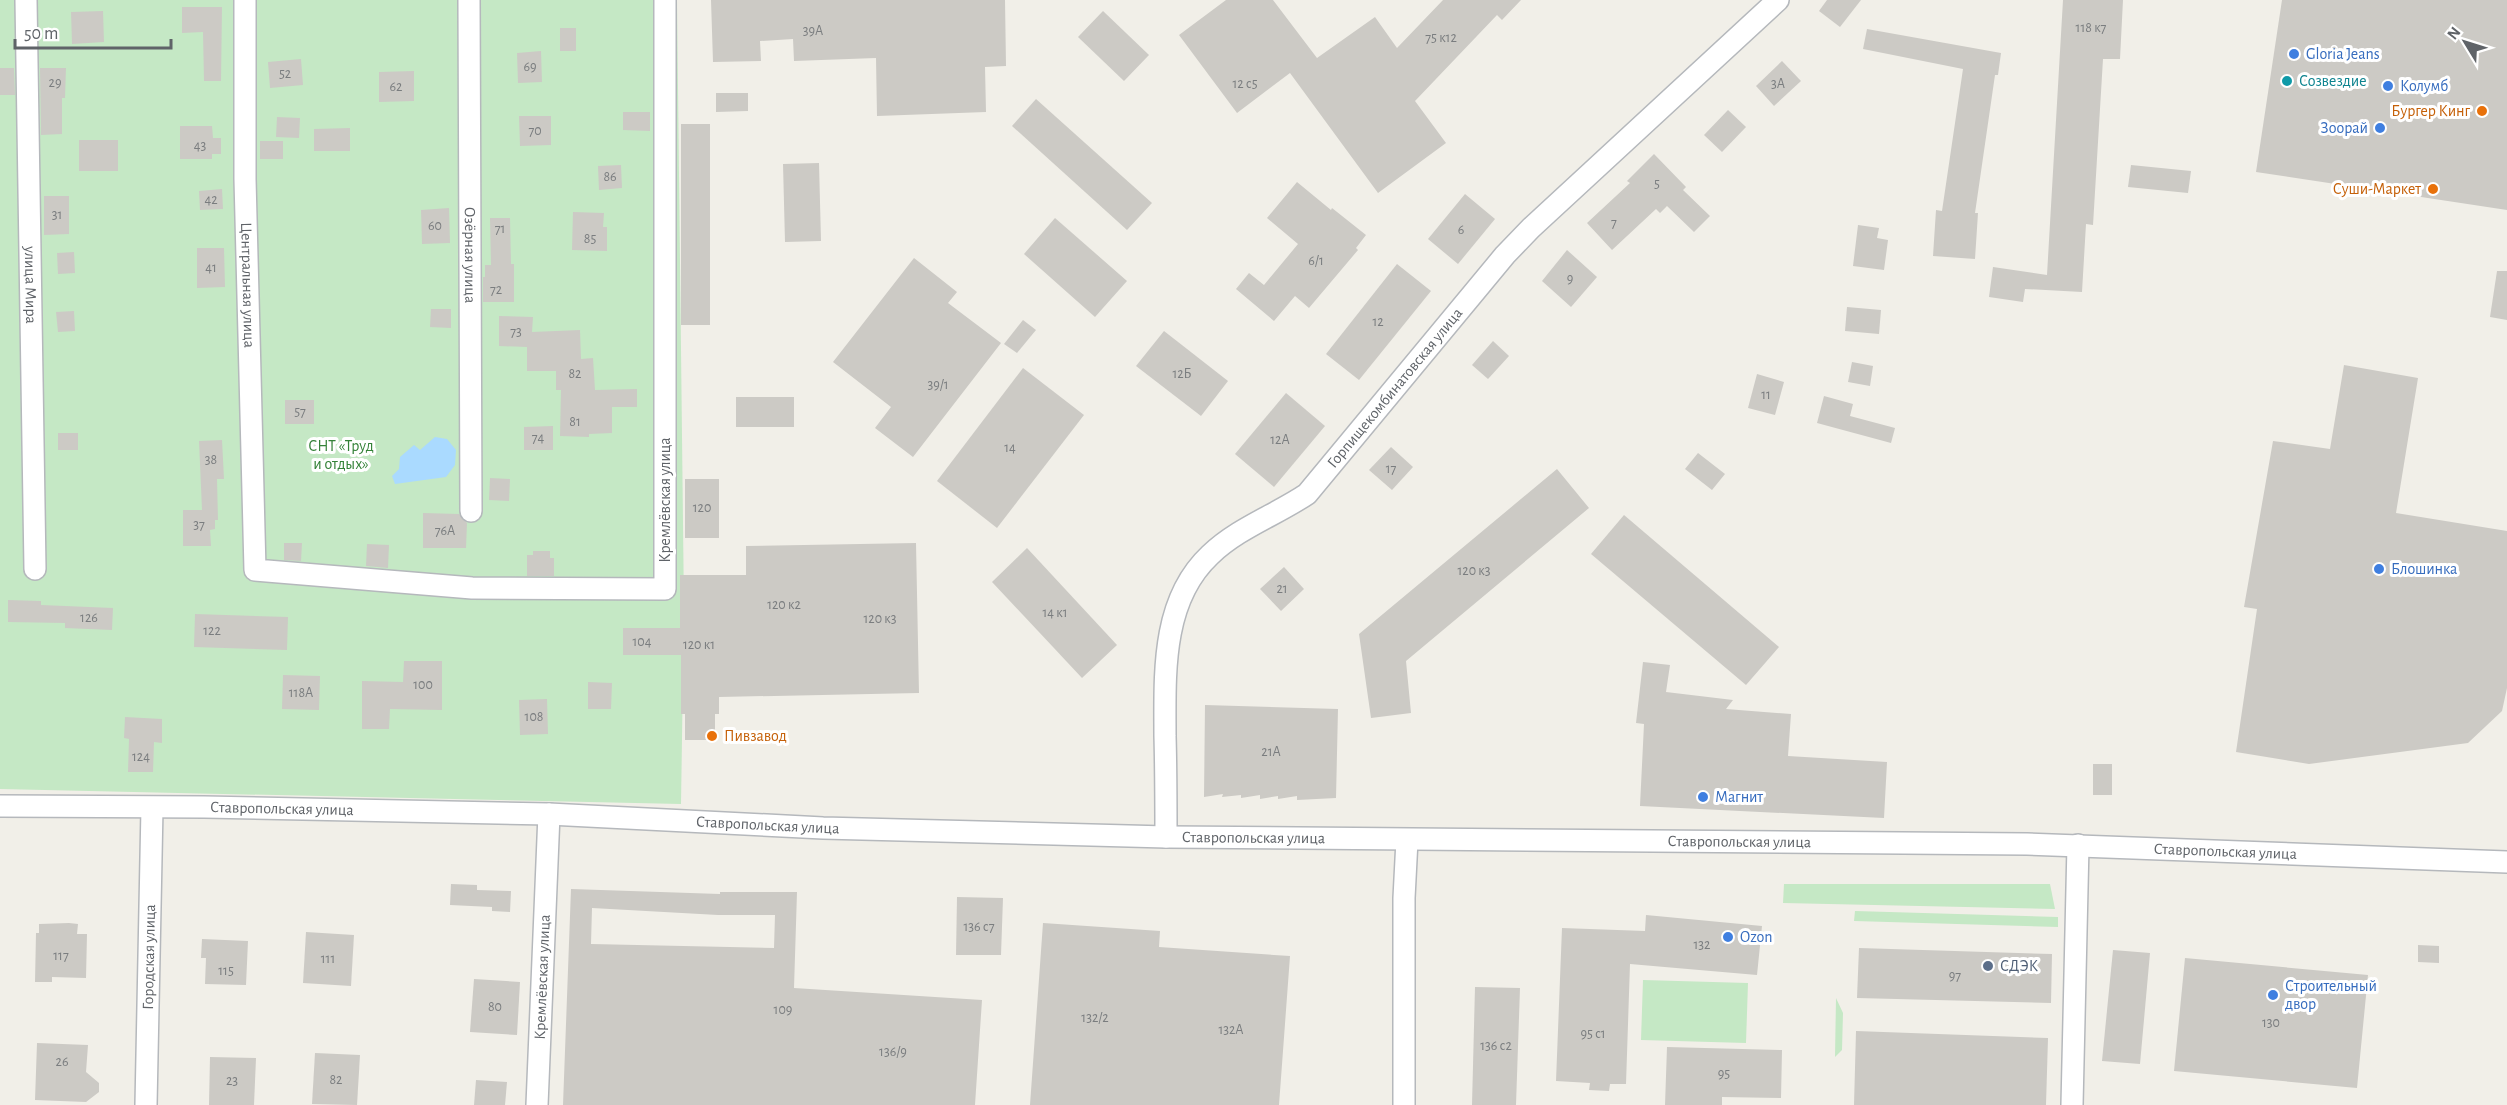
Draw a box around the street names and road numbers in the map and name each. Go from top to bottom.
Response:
street label: Озёрная улица [461,207,478,303]
street label: Центральная улица [238,222,257,348]
street label: улица Мира [21,245,39,324]
street label: Горпищекомбинатовская улица [1324,305,1466,471]
street label: Кремлёвская улица [657,437,674,563]
street label: Ставропольская улица [210,799,354,818]
street label: Ставропольская улица [696,814,840,836]
street label: Ставропольская улица [1182,829,1325,847]
street label: Ставропольская улица [1668,833,1811,851]
street label: Ставропольская улица [2153,841,2297,862]
street label: Городская улица [140,904,158,1010]
street label: Кремлёвская улица [532,914,553,1040]

